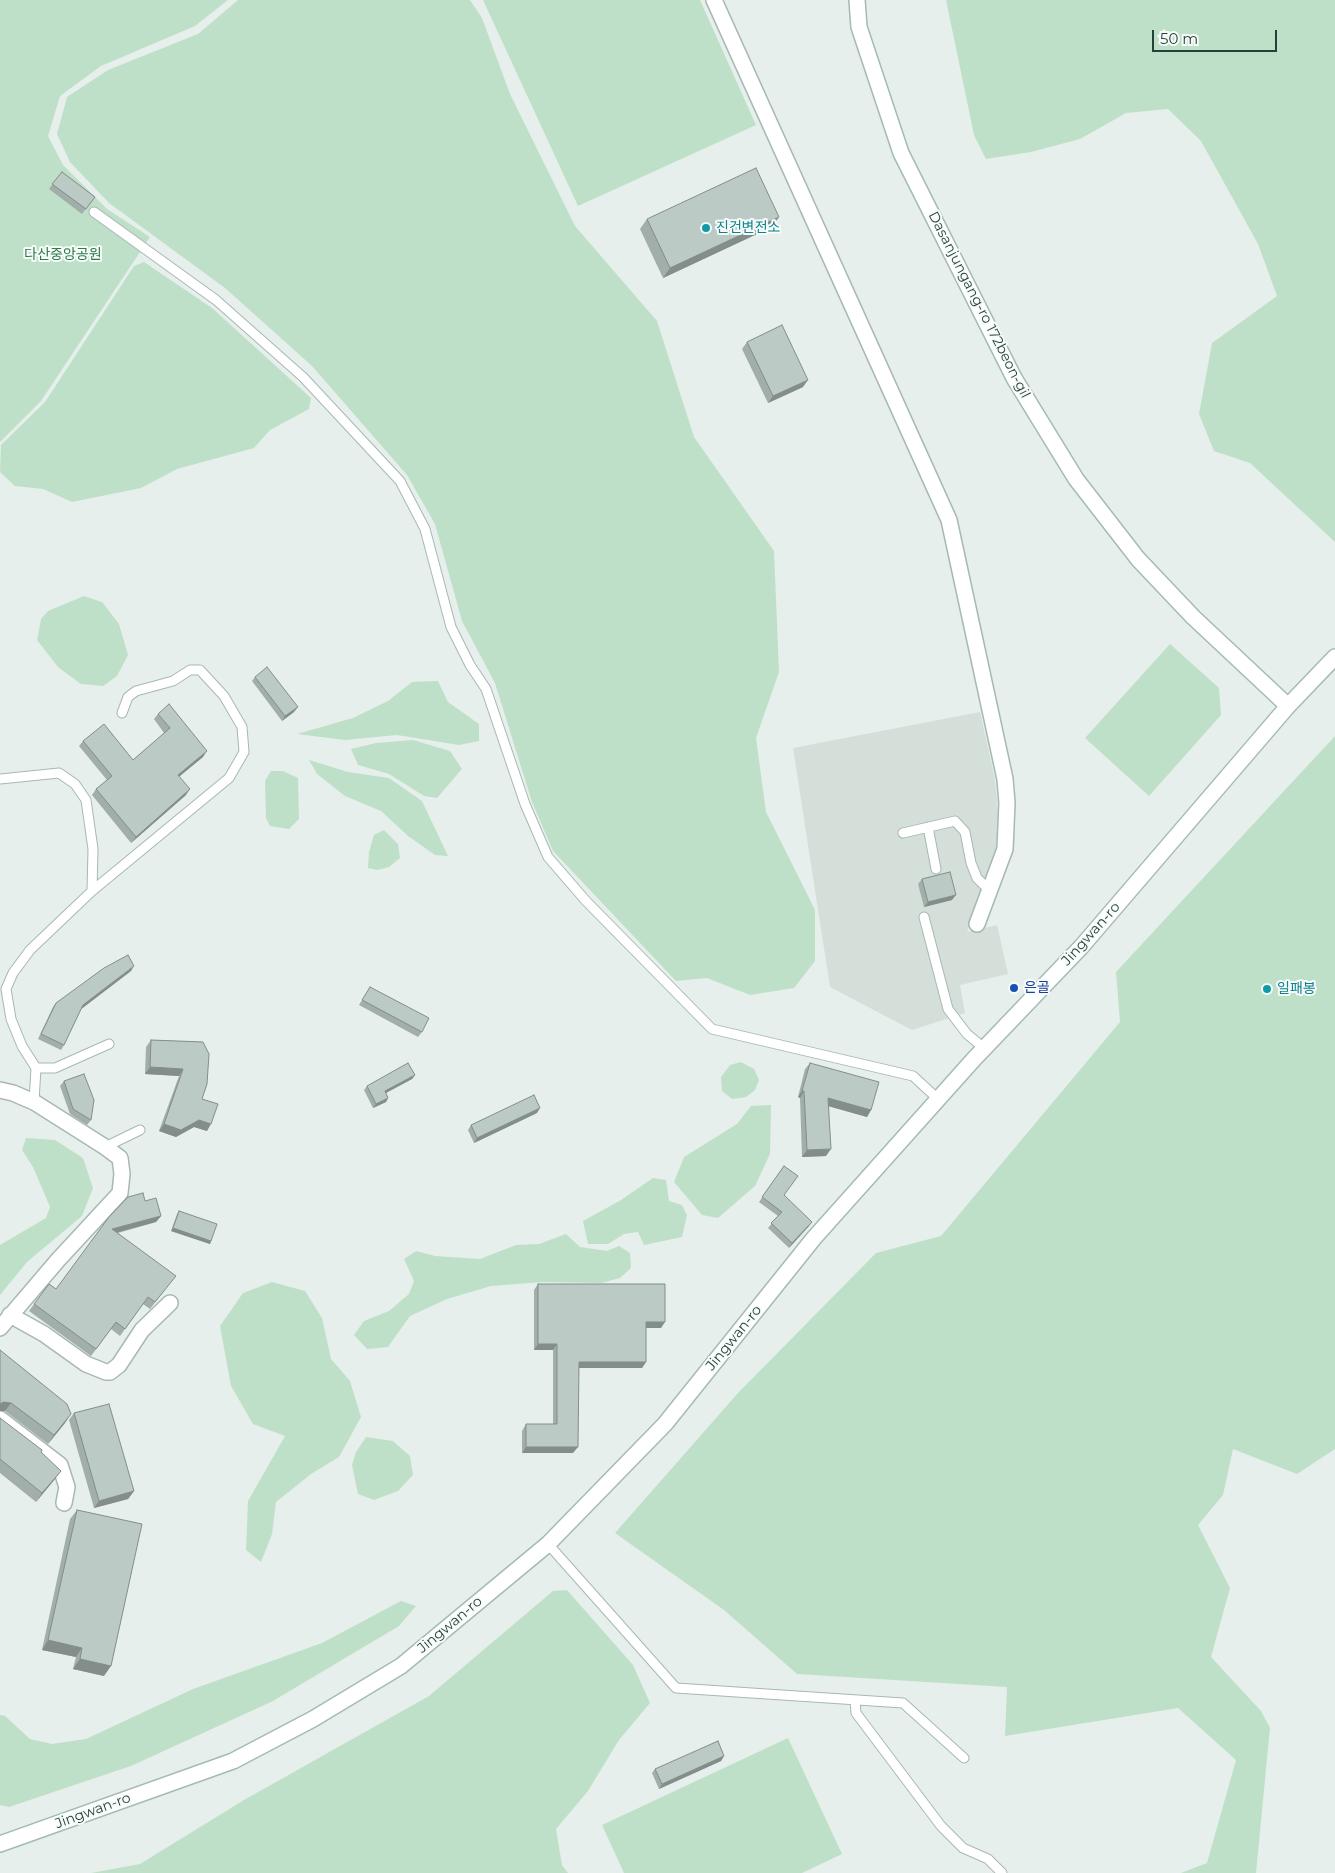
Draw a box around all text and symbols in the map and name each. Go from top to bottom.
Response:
scale bar [1155,20,1280,52]
text: 50 m [1160,29,1198,48]
street label: Dasanjungang-ro 172beon-gil [924,209,1034,401]
place label: 진건변전소 [716,220,780,236]
marker: 진건변전소 [700,222,712,234]
park label: 다산중앙공원 [24,247,102,263]
street label: Jingwan-ro [1058,899,1124,969]
place label: 은골 [1024,980,1050,996]
place label: 일패봉 [1277,981,1316,997]
marker: 은골 [1008,982,1020,994]
marker: 일패봉 [1261,983,1273,995]
street label: Jingwan-ro [703,1302,765,1374]
street label: Jingwan-ro [414,1593,486,1657]
street label: Jingwan-ro [53,1790,133,1832]

